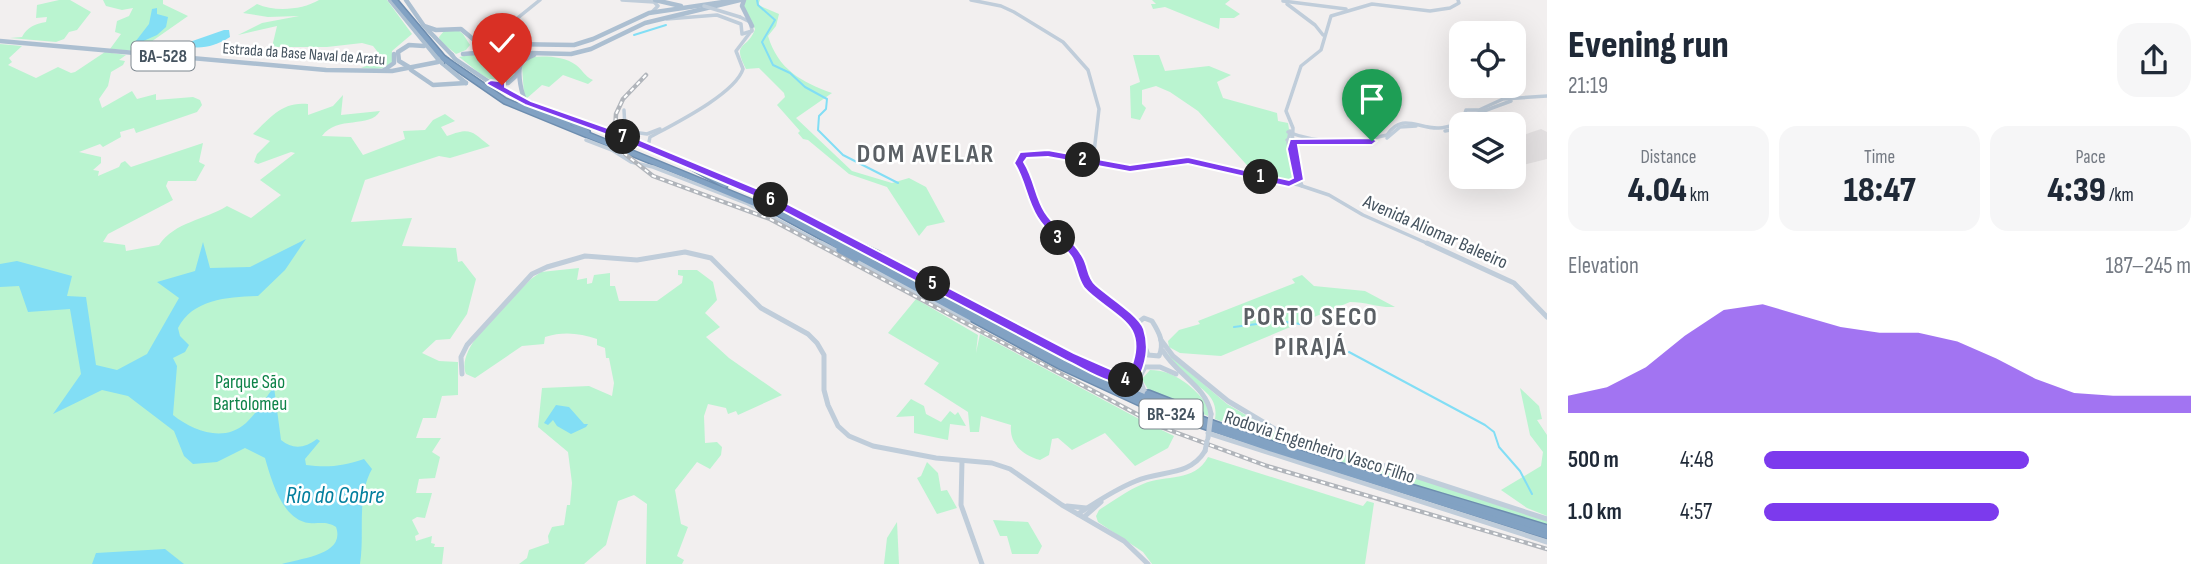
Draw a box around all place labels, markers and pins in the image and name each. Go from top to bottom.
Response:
pin [472,13,532,85]
pin [1342,69,1402,141]
pin: 7 [606,120,640,154]
pin: 2 [1066,142,1100,178]
pin: 1 [1244,160,1278,194]
pin: 6 [754,182,788,218]
pin: 3 [1040,220,1076,256]
pin: 5 [916,266,950,302]
pin: 4 [1108,362,1144,398]

